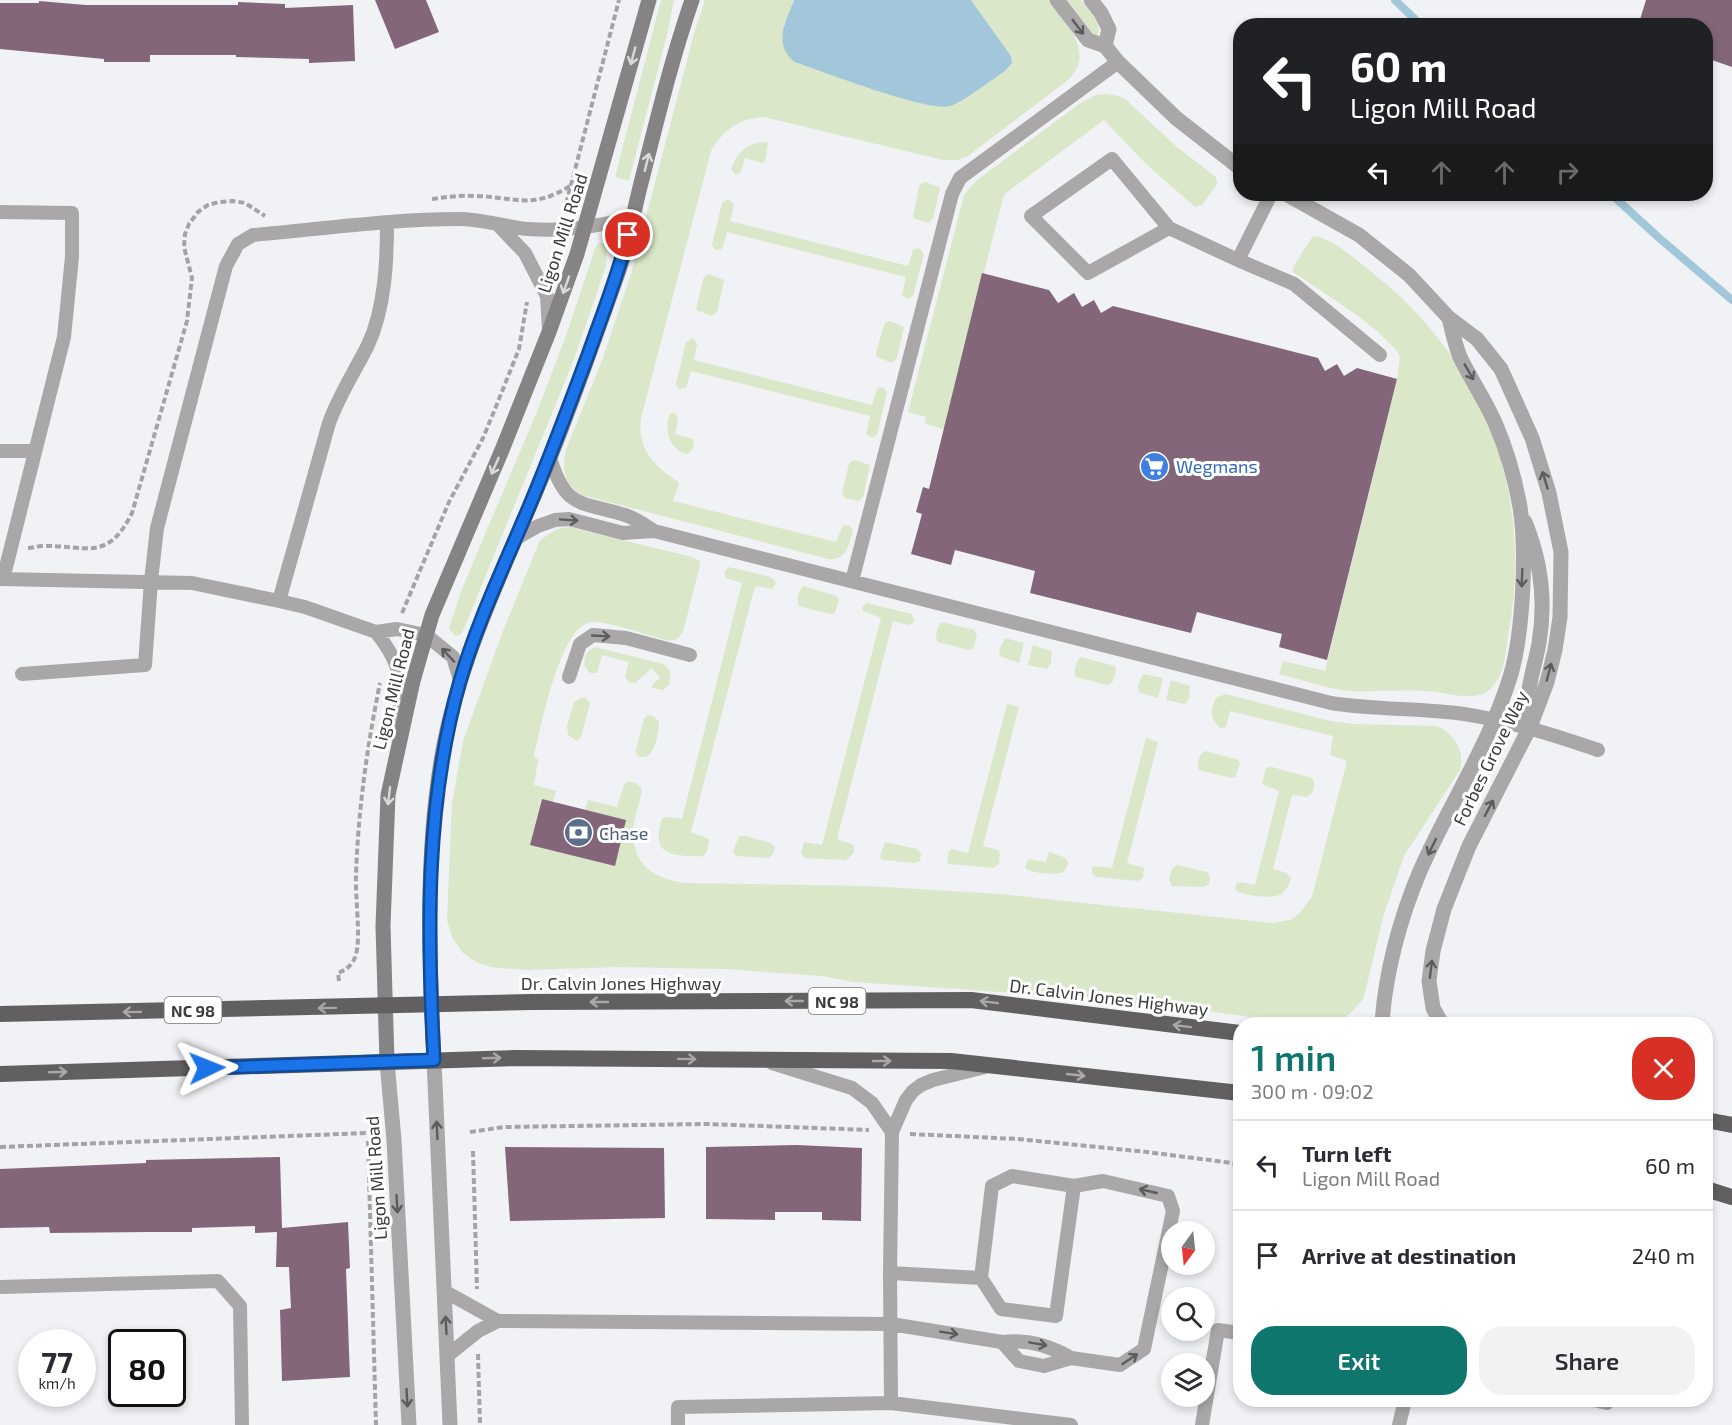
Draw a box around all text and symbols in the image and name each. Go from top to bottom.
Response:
one-way arrow [1072,19,1084,35]
text: 60 m [1350,40,1447,90]
icon: left [1251,42,1329,120]
one-way arrow [627,47,638,66]
text: Ligon Mill Road [1350,91,1537,123]
one-way arrow [641,152,653,171]
icon: left [1362,156,1395,189]
icon: ahead [1425,156,1458,189]
icon: ahead [1488,156,1521,189]
icon: right [1551,156,1584,189]
street label: Ligon Mill Road [532,170,592,296]
pin [602,209,653,260]
icon: arrive [611,218,644,251]
one-way arrow [560,275,571,293]
one-way arrow [1464,363,1476,380]
supermarket icon: Wegmans [1139,450,1171,482]
place label: Wegmans [1176,455,1258,477]
one-way arrow [489,456,500,474]
one-way arrow [1539,471,1550,490]
one-way arrow [559,515,579,526]
one-way arrow [1516,568,1528,588]
street label: Ligon Mill Road [367,626,419,752]
one-way arrow [591,631,611,642]
one-way arrow [441,647,455,662]
one-way arrow [1544,663,1556,682]
street label: Forbes Grove Way [1448,686,1532,829]
one-way arrow [383,786,394,806]
one-way arrow [1483,799,1495,817]
bank icon: Chase [562,817,594,849]
place label: Chase [599,822,648,844]
one-way arrow [1426,838,1438,856]
one-way arrow [1425,960,1436,979]
street label: Dr. Calvin Jones Highway [521,972,722,994]
street label: Dr. Calvin Jones Highway [1008,974,1210,1020]
road number: NC 98 [808,988,866,1014]
one-way arrow [784,995,804,1007]
one-way arrow [589,996,609,1008]
road number: NC 98 [164,997,222,1023]
one-way arrow [979,997,999,1008]
one-way arrow [317,1002,337,1013]
one-way arrow [122,1006,142,1017]
one-way arrow [1173,1020,1193,1031]
text: 1 min [1251,1035,1336,1078]
position arrow [175,1036,239,1100]
button: close [1632,1037,1695,1100]
one-way arrow [482,1053,502,1064]
one-way arrow [677,1053,697,1065]
one-way arrow [872,1055,892,1067]
one-way arrow [48,1067,68,1078]
one-way arrow [1066,1070,1086,1081]
text: 300 m · 09:02 [1251,1079,1373,1103]
street label: Ligon Mill Road [361,1115,391,1241]
one-way arrow [432,1120,443,1140]
text: Turn left [1302,1140,1391,1166]
icon: left [1251,1149,1284,1182]
text: 60 m [1645,1152,1695,1178]
text: Ligon Mill Road [1302,1166,1440,1190]
one-way arrow [1139,1185,1158,1197]
one-way arrow [392,1193,403,1213]
north arrow [1161,1221,1215,1275]
map controls [1161,1221,1215,1407]
icon: arrive [1251,1239,1284,1272]
text: Arrive at destination [1302,1242,1516,1268]
text: 240 m [1632,1242,1695,1268]
button: search [1161,1287,1215,1341]
one-way arrow [440,1315,451,1335]
button: Exit [1251,1326,1467,1395]
button: Share [1479,1326,1695,1395]
one-way arrow [939,1328,958,1339]
speed limit sign: 80 [108,1329,186,1407]
one-way arrow [1027,1339,1047,1350]
text: 77 [41,1343,73,1379]
one-way arrow [1122,1353,1138,1365]
button: layers [1161,1353,1215,1407]
text: km/h [38,1374,76,1392]
one-way arrow [402,1388,413,1408]

